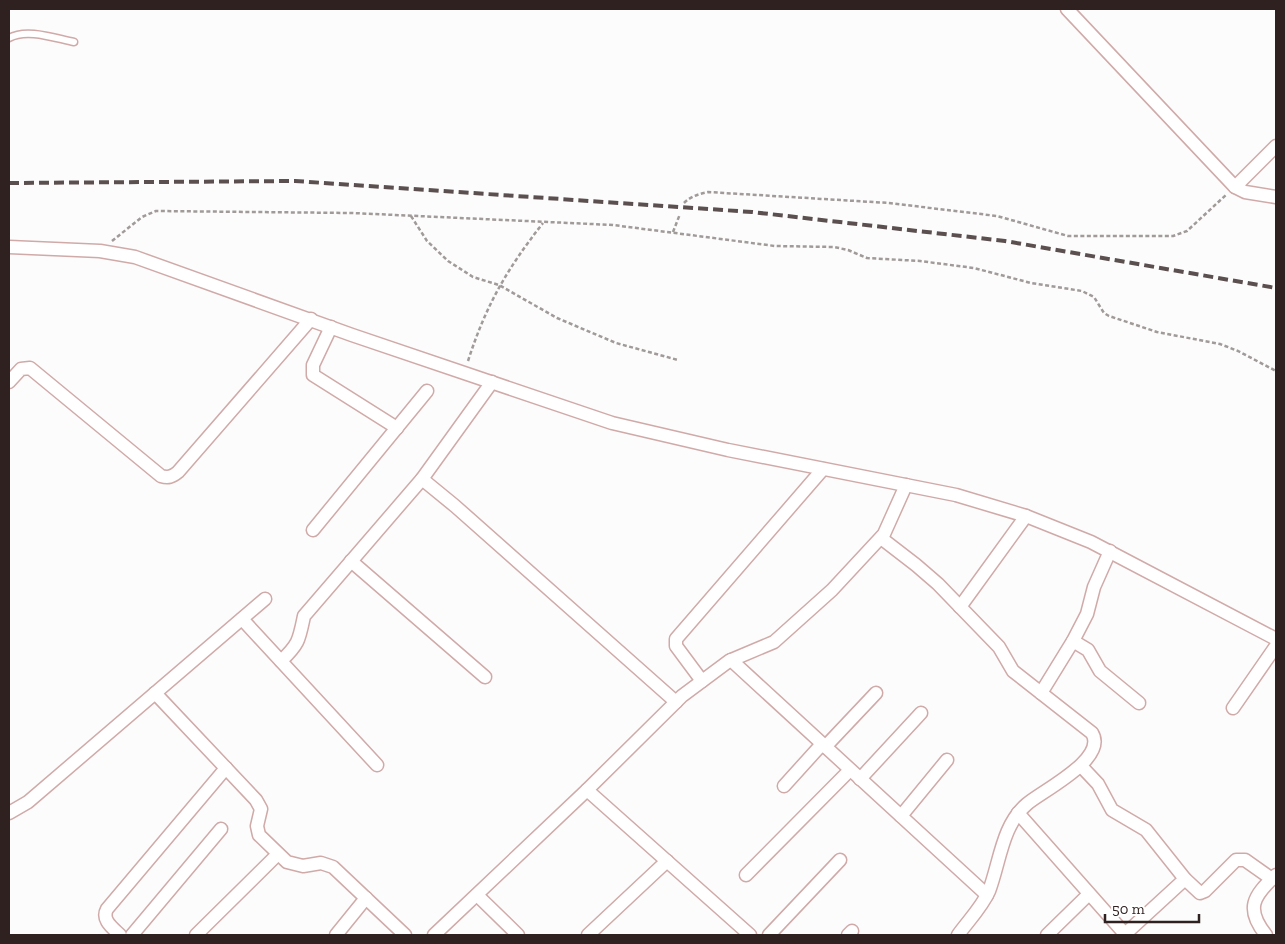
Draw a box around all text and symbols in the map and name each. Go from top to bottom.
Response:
scale bar [1105,892,1199,924]
text: 50 m [1112,900,1145,918]

